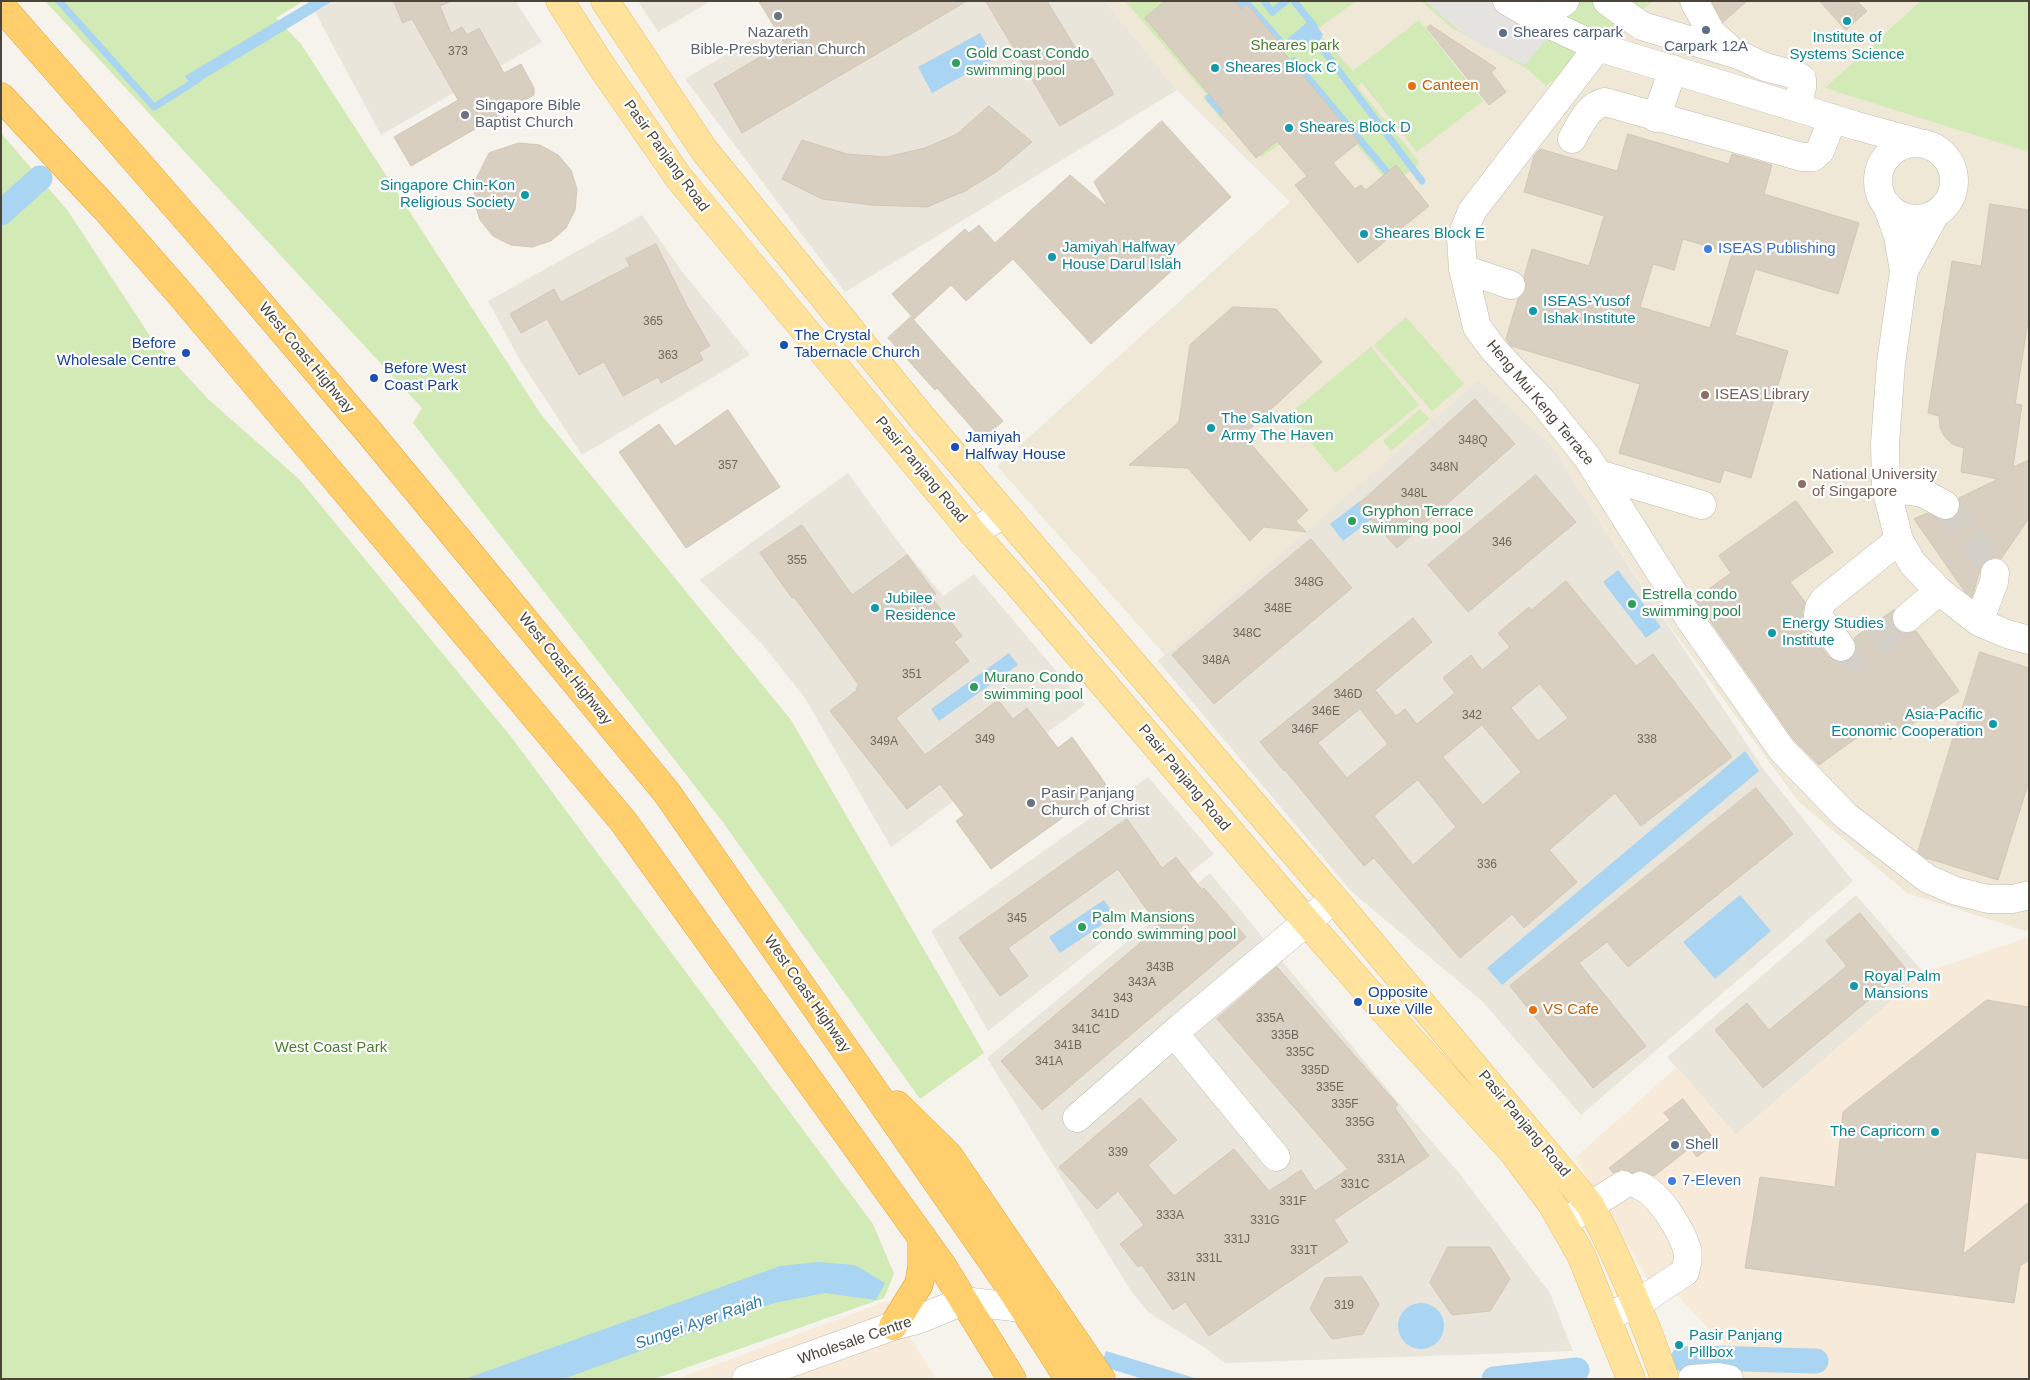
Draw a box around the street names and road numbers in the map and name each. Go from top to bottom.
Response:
street label: Pasir Panjang Road [620,97,712,215]
street label: West Coast Highway [254,299,358,417]
street label: Heng Mui Keng Terrace [1482,337,1598,469]
street label: Pasir Panjang Road [871,413,971,527]
street label: West Coast Highway [514,609,616,729]
street label: Pasir Panjang Road [1134,721,1234,835]
street label: West Coast Highway [760,932,854,1056]
street label: Pasir Panjang Road [1474,1067,1574,1181]
street label: Wholesale Centre [796,1313,914,1369]

